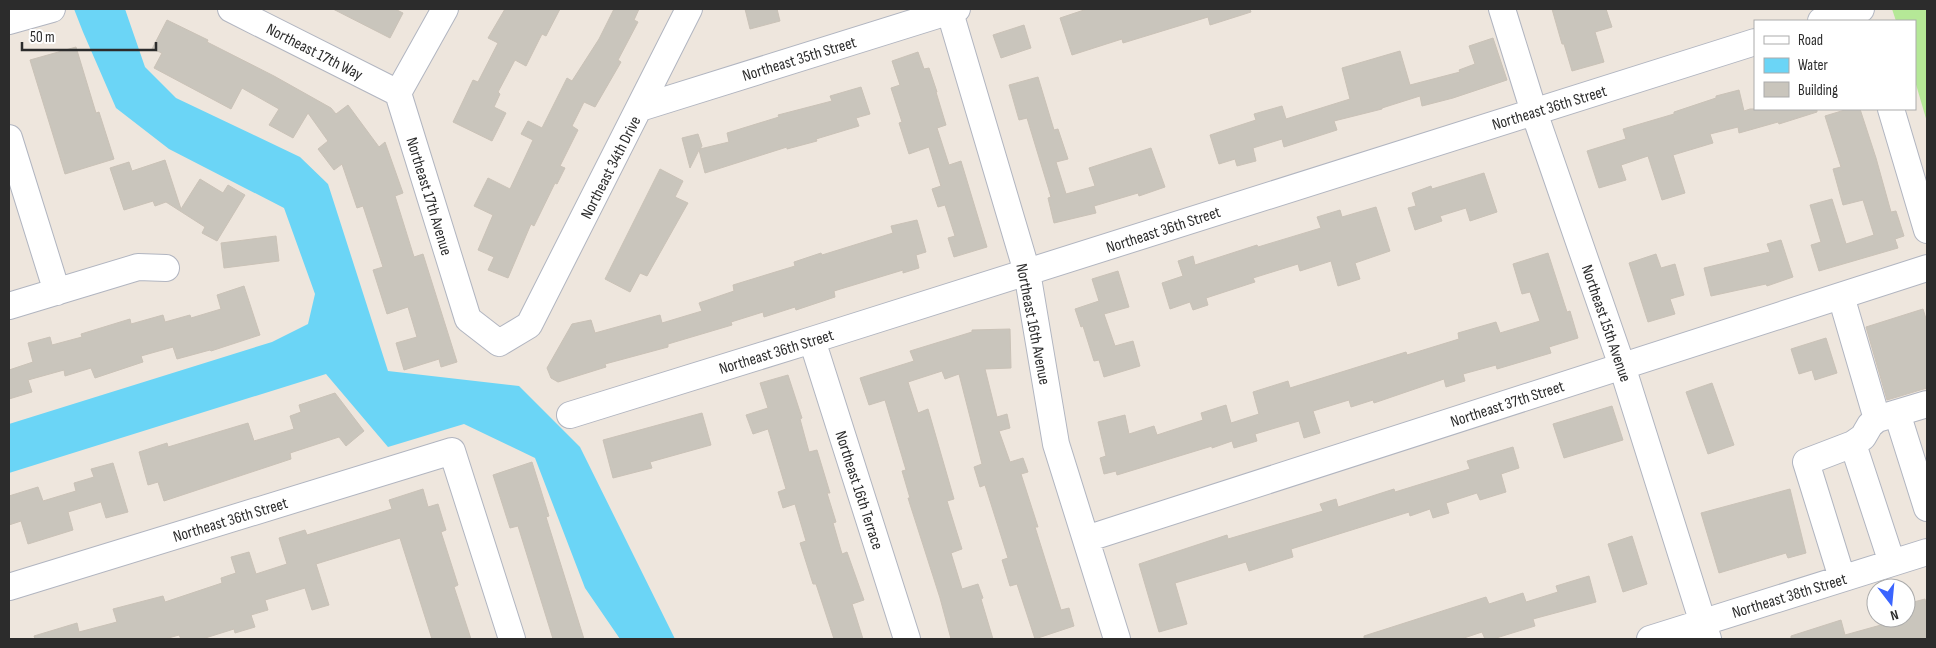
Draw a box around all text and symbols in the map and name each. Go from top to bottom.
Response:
scale bar [22,20,156,52]
street label: Northeast 17th Way [263,20,366,85]
legend [1754,20,1916,110]
text: 50 m [30,28,55,47]
text: Road [1798,31,1823,50]
street label: Northeast 35th Street [740,33,859,86]
text: Water [1798,56,1829,75]
text: Building [1798,81,1838,100]
street label: Northeast 36th Street [1490,82,1609,135]
street label: Northeast 34th Drive [577,113,645,222]
street label: Northeast 17th Avenue [402,135,456,258]
street label: Northeast 36th Street [1104,203,1223,258]
street label: Northeast 16th Avenue [1011,262,1054,387]
street label: Northeast 15th Avenue [1577,262,1635,384]
street label: Northeast 36th Street [717,326,836,379]
street label: Northeast 37th Street [1448,377,1567,432]
street label: Northeast 16th Terrace [830,429,887,552]
street label: Northeast 36th Street [171,494,290,547]
street label: Northeast 38th Street [1730,570,1849,623]
north arrow [1866,578,1916,628]
text: N [1889,606,1900,624]

